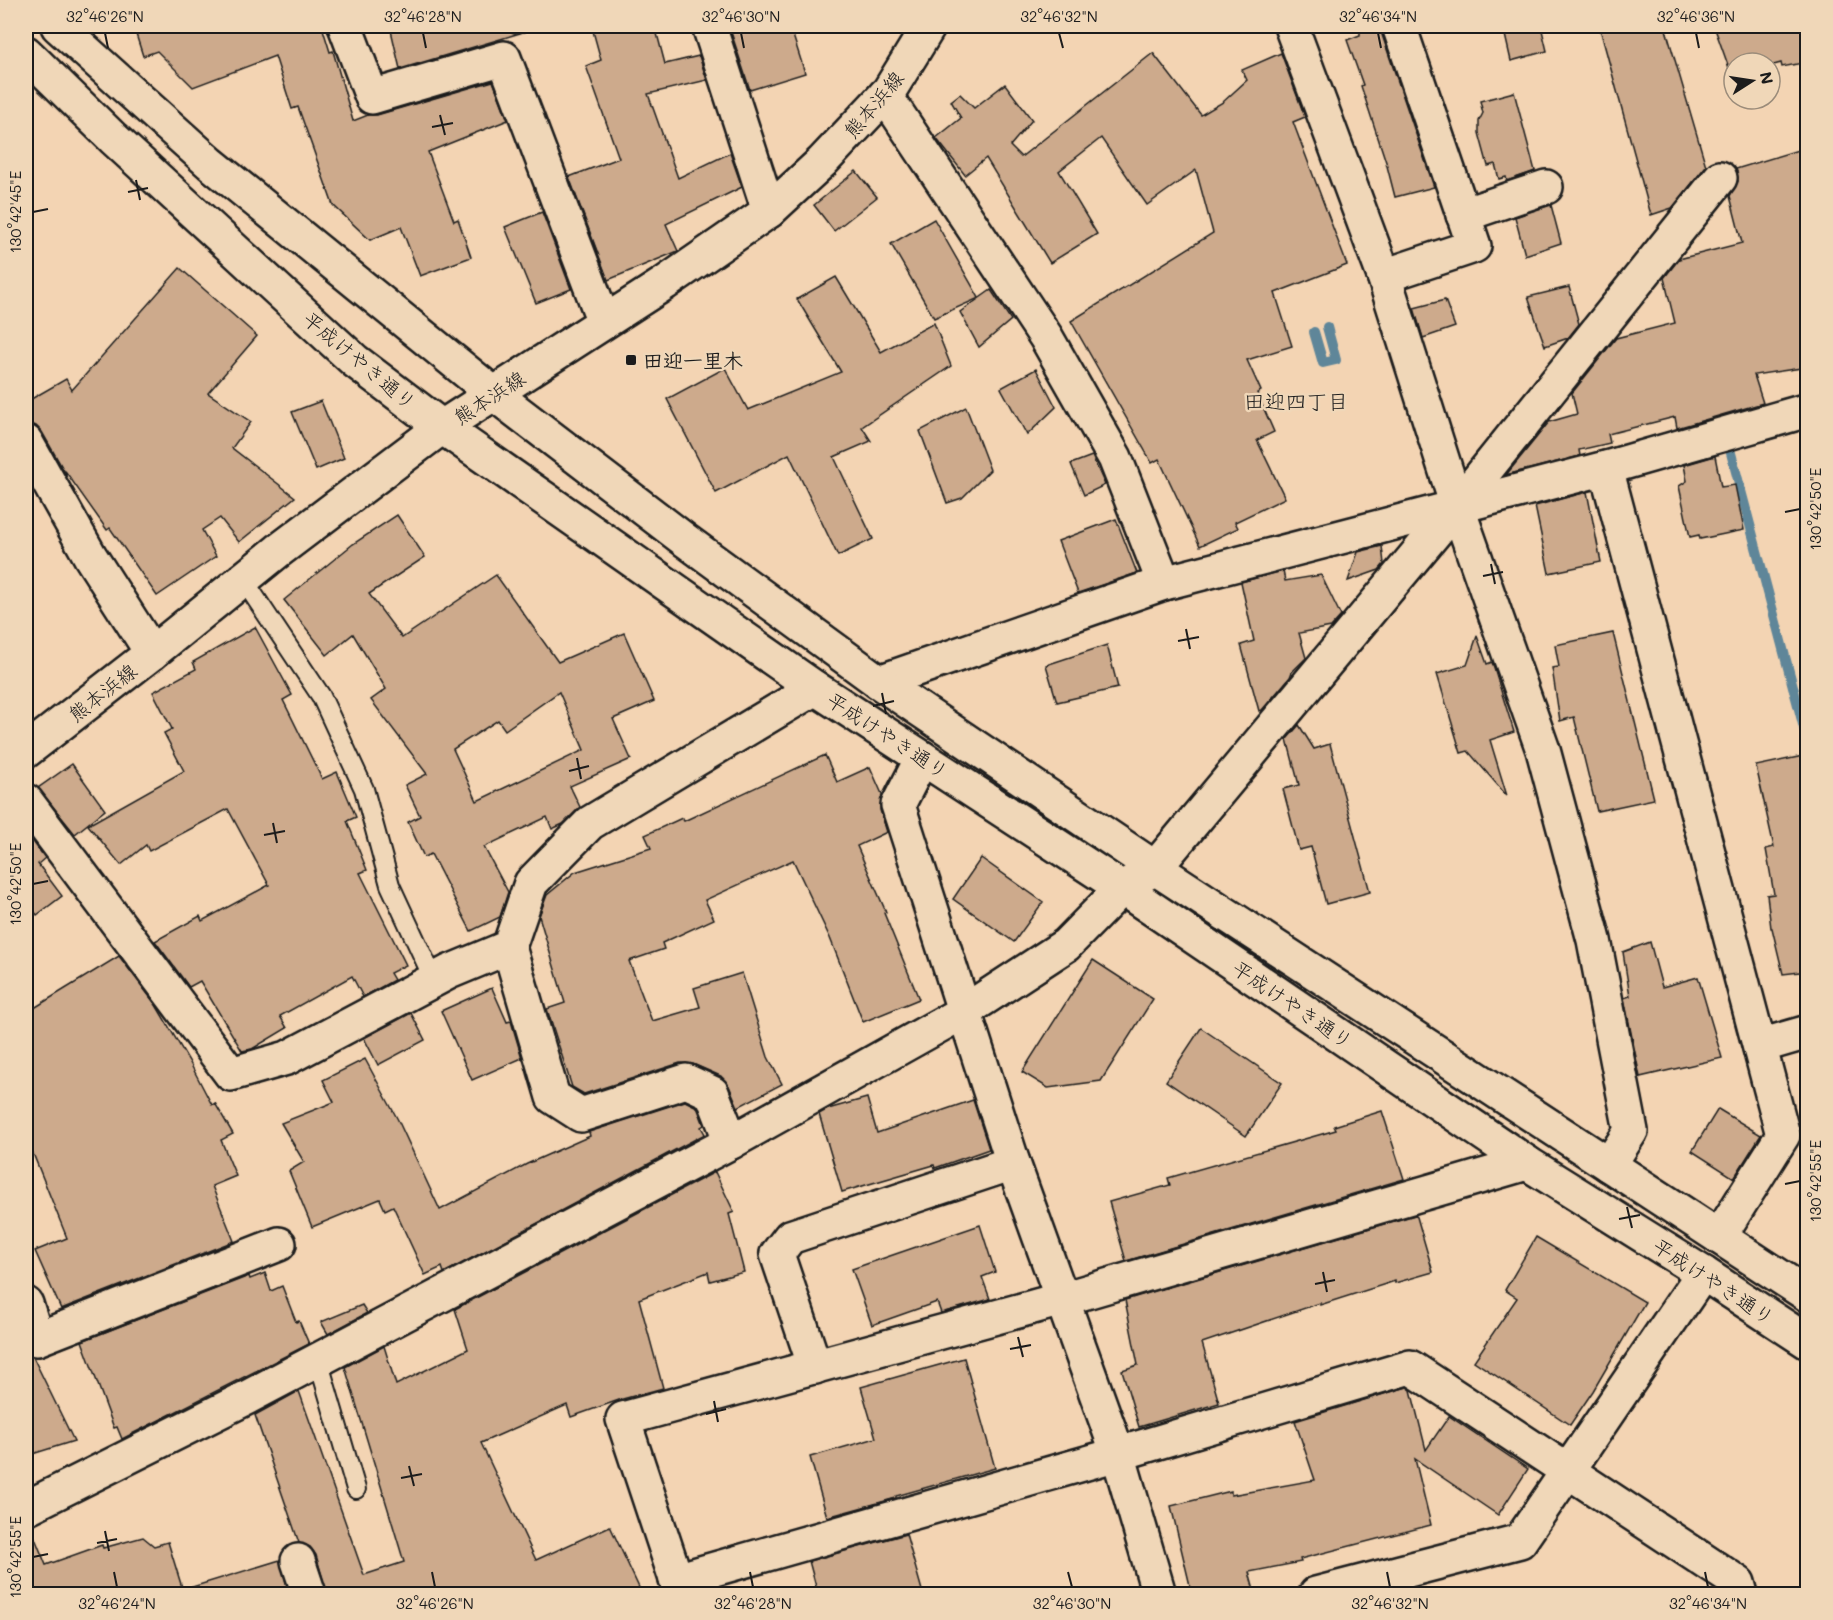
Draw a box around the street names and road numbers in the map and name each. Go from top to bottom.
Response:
street label: 熊本浜線 [837,65,909,143]
street label: 平成けやき通り [298,305,422,415]
street label: 熊本浜線 [448,364,530,430]
street label: 熊本浜線 [62,657,142,727]
street label: 平成けやき通り [822,686,954,784]
street label: 平成けやき通り [1228,954,1358,1054]
street label: 平成けやき通り [1648,1232,1780,1330]

